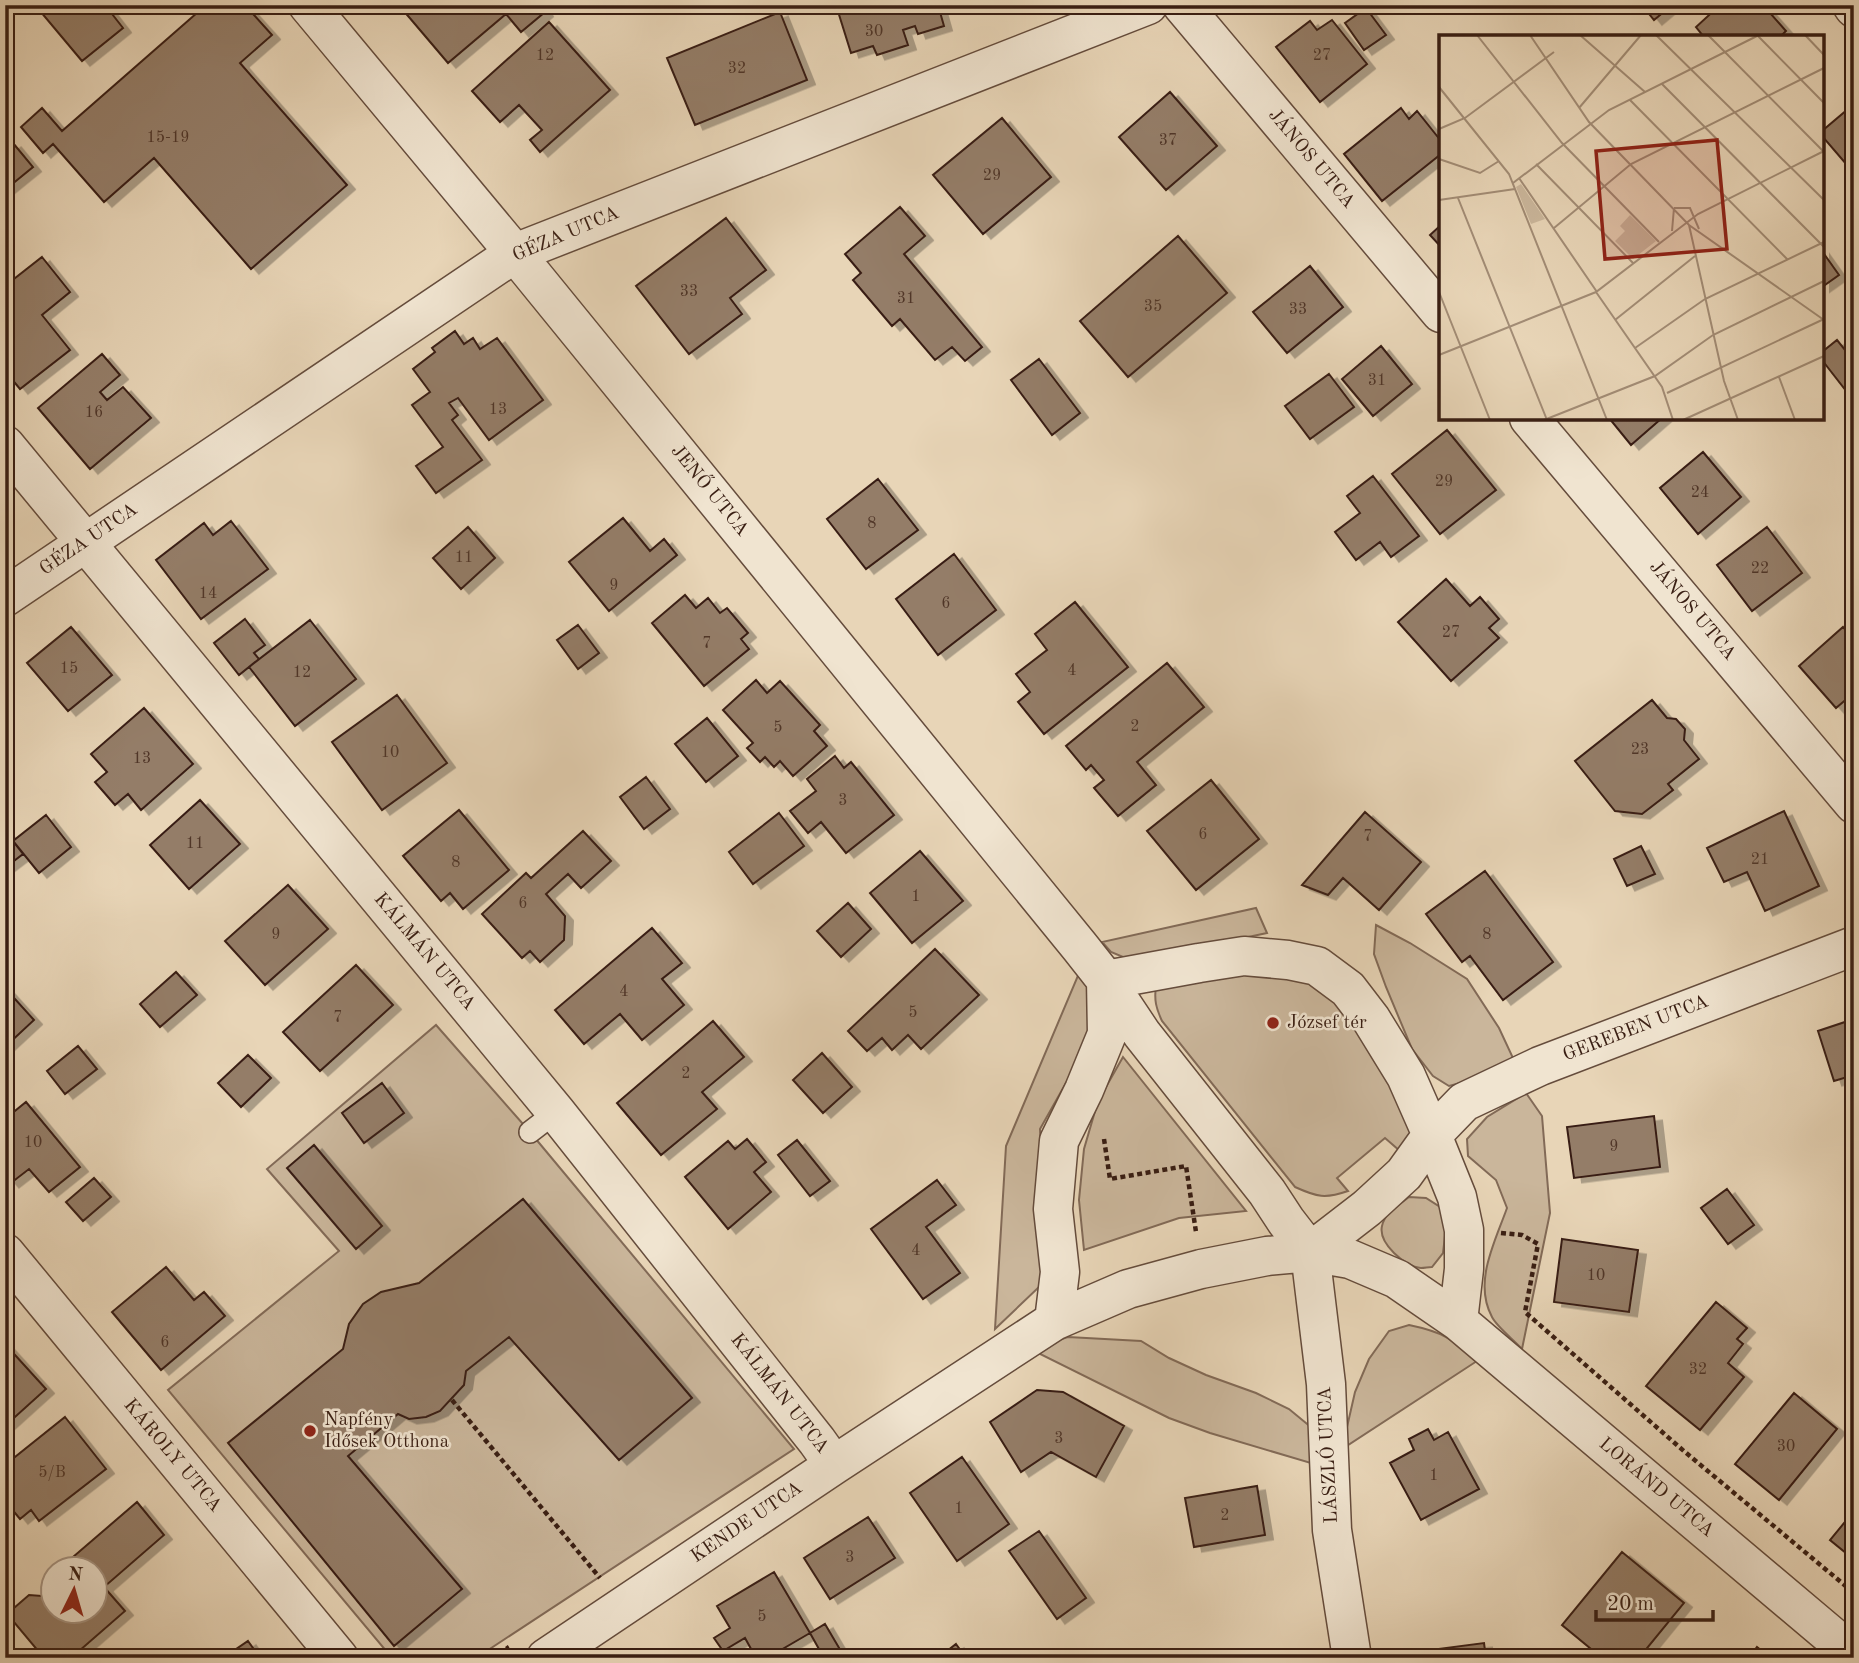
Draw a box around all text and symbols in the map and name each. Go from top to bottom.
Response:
house number: 30 [865,24,883,40]
inset map [1439,35,1824,420]
house number: 12 [536,48,554,64]
house number: 27 [1313,48,1331,64]
house number: 32 [728,61,746,77]
street label: JÁNOS UTCA [1264,103,1361,213]
house number: 15-19 [146,130,190,146]
house number: 37 [1159,133,1177,149]
house number: 29 [983,168,1001,184]
street label: GÉZA UTCA [508,200,622,266]
house number: 33 [680,284,698,300]
house number: 31 [897,291,915,307]
house number: 35 [1144,299,1162,315]
house number: 33 [1289,302,1307,318]
house number: 31 [1368,373,1386,389]
house number: 13 [489,402,507,418]
house number: 16 [85,405,103,421]
street label: JENŐ UTCA [667,439,756,541]
house number: 29 [1435,474,1453,490]
house number: 24 [1691,485,1709,501]
street label: GÉZA UTCA [34,497,142,580]
house number: 8 [867,516,877,532]
house number: 11 [455,550,473,566]
street label: JÁNOS UTCA [1645,555,1742,665]
house number: 22 [1751,561,1769,577]
house number: 9 [609,578,619,594]
house number: 14 [199,586,217,602]
house number: 6 [941,596,951,612]
house number: 27 [1442,625,1460,641]
house number: 7 [702,636,712,652]
house number: 15 [60,661,78,677]
house number: 4 [1067,663,1077,679]
house number: 12 [293,665,311,681]
house number: 2 [1130,719,1140,735]
house number: 5 [773,720,783,736]
house number: 23 [1631,742,1649,758]
house number: 10 [381,745,399,761]
house number: 13 [133,751,151,767]
house number: 3 [838,793,848,809]
house number: 6 [1198,827,1208,843]
house number: 7 [1363,829,1373,845]
house number: 11 [186,836,204,852]
house number: 21 [1751,852,1769,868]
house number: 8 [451,855,461,871]
street label: KÁLMÁN UTCA [370,887,482,1015]
house number: 1 [911,889,921,905]
house number: 6 [518,896,528,912]
house number: 9 [271,927,281,943]
house number: 8 [1482,927,1492,943]
house number: 4 [619,984,629,1000]
street label: GEREBEN UTCA [1561,992,1712,1066]
house number: 5 [908,1005,918,1021]
house number: 7 [333,1010,343,1026]
place label: József tér [1287,1014,1367,1033]
marker: József tér [1265,1015,1281,1031]
house number: 2 [681,1066,691,1082]
house number: 10 [24,1135,42,1151]
house number: 9 [1609,1139,1619,1155]
house number: 4 [911,1243,921,1259]
house number: 10 [1587,1268,1605,1284]
street label: KÁLMÁN UTCA [726,1328,835,1458]
house number: 6 [160,1335,170,1351]
house number: 32 [1689,1362,1707,1378]
street label: LÁSZLÓ UTCA [1311,1385,1342,1524]
street label: KÁROLY UTCA [119,1393,228,1517]
place label: Napfény Idősek Otthona [324,1411,450,1452]
marker: Napfény Idősek Otthona [302,1423,318,1439]
house number: 3 [1054,1431,1064,1447]
street label: LORÁND UTCA [1595,1432,1720,1542]
house number: 30 [1777,1439,1795,1455]
house number: 5/B [38,1465,66,1481]
house number: 1 [1429,1468,1439,1484]
street label: KENDE UTCA [688,1479,807,1567]
house number: 1 [954,1501,964,1517]
house number: 2 [1220,1508,1230,1524]
house number: 3 [845,1550,855,1566]
north arrow [38,1554,108,1624]
text: N [67,1565,84,1586]
scale bar [1596,1579,1714,1623]
text: 20 m [1607,1594,1654,1615]
house number: 5 [757,1609,767,1625]

